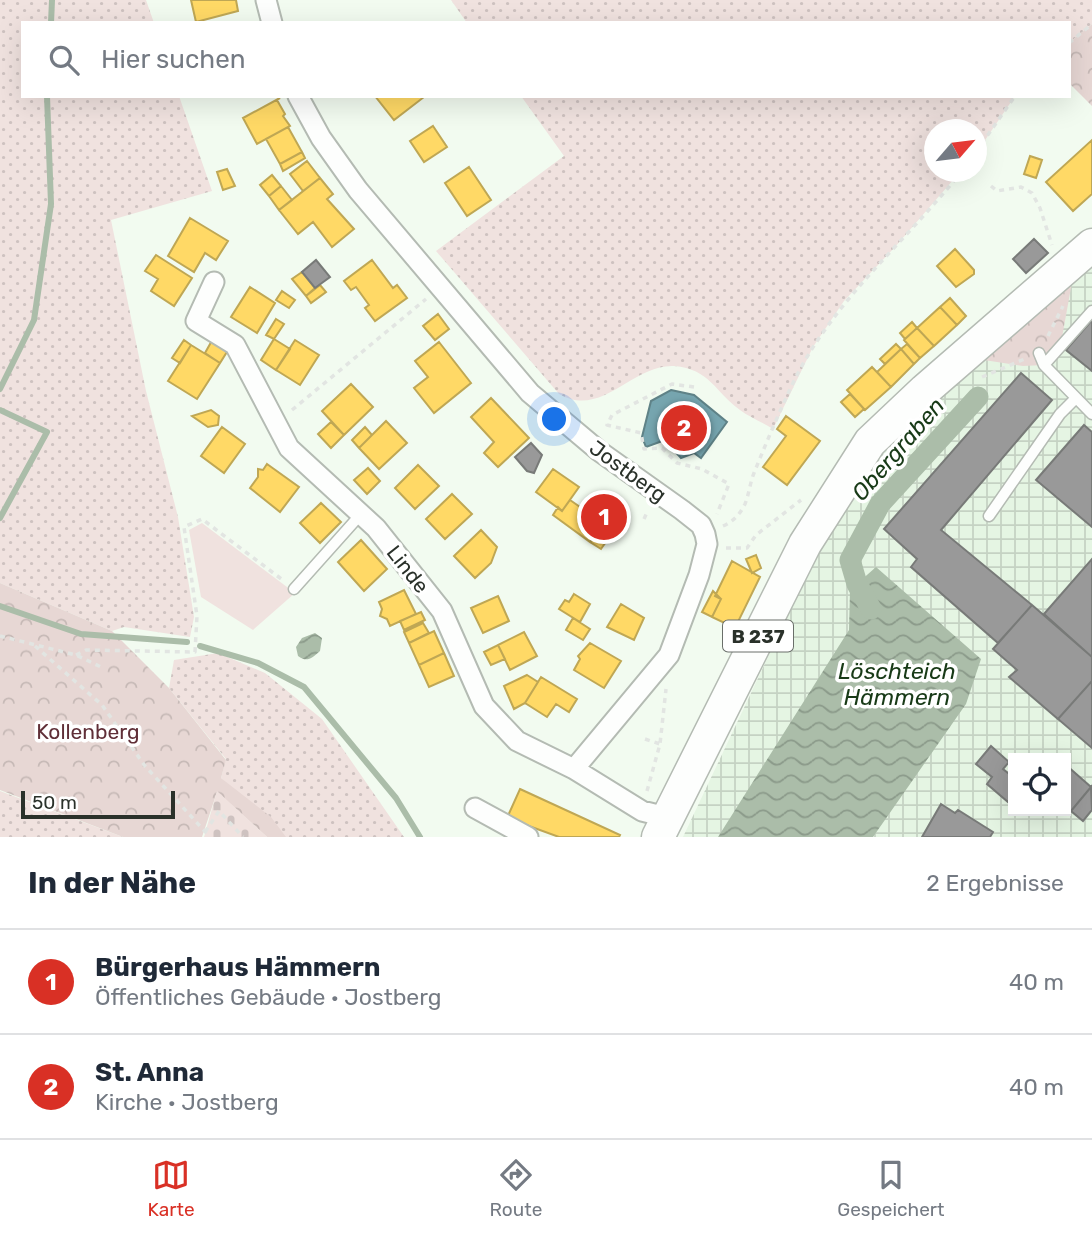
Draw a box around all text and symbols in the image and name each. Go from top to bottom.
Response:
search box [21,21,1071,98]
icon: search [45,41,83,79]
text: Hier suchen [101,44,246,75]
north arrow [924,119,987,182]
water label: Obergraben [846,392,950,506]
your location [537,402,571,436]
pin: 2 [661,402,707,454]
street label: Jostberg [585,435,671,507]
pin: 1 [581,491,627,543]
street label: Linde [382,540,434,598]
road number: B 237 [723,621,793,652]
water label: Löschteich Hämmern [838,657,956,711]
park label: Kollenberg [36,719,140,744]
map controls [1008,753,1071,816]
button: locate [1008,753,1071,816]
scale bar [21,788,175,820]
text: 50 m [32,791,77,814]
text: In der Nähe [28,865,196,901]
text: 2 Ergebnisse [926,869,1064,897]
text: Bürgerhaus Hämmern [95,952,381,983]
text: 1 [45,968,57,996]
text: 40 m [1009,968,1064,996]
text: Öffentliches Gebäude · Jostberg [95,983,441,1011]
text: St. Anna [95,1057,204,1088]
text: 2 [44,1073,58,1101]
text: 40 m [1009,1073,1064,1101]
text: Kirche · Jostberg [95,1088,279,1116]
tab: Karte [147,1156,195,1221]
tab: Route [490,1156,542,1221]
tab: Gespeichert [837,1156,944,1221]

